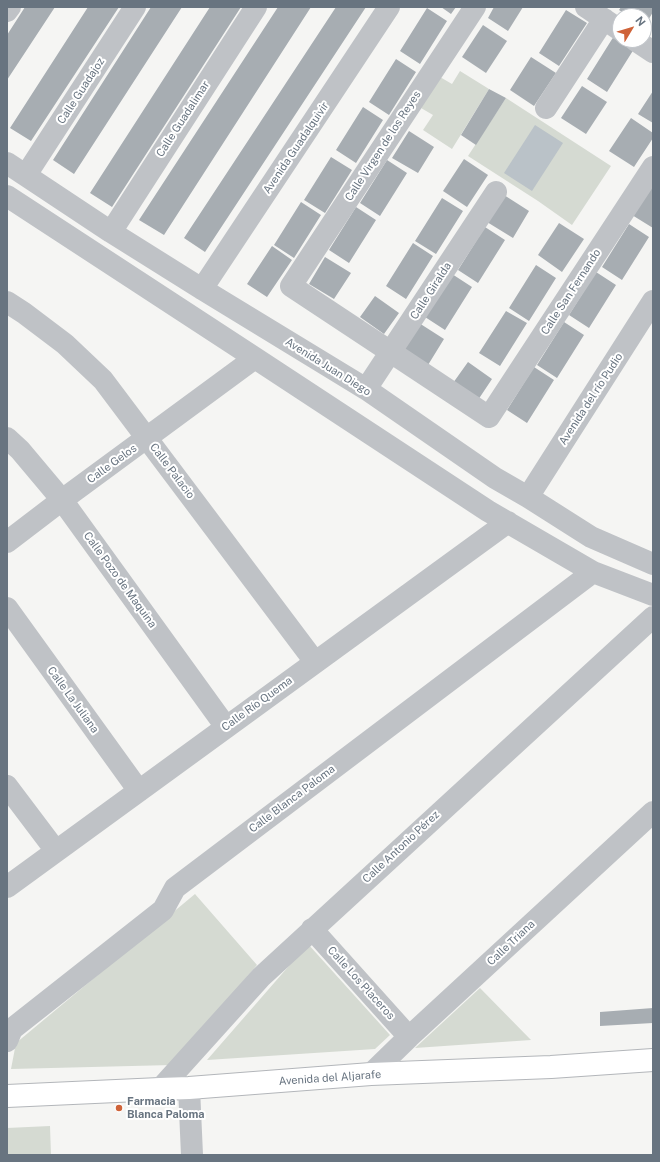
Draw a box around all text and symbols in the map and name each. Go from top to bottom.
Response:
north arrow [612,8,652,48]
text: N [633,14,648,28]
street label: Calle Guadajoz [55,55,107,127]
street label: Calle Guadalimar [154,79,212,159]
street label: Calle Virgen de los Reyes [342,88,424,204]
street label: Avenida Guadalquivir [260,100,332,196]
street label: Calle San Fernando [538,247,604,337]
street label: Calle Giralda [408,260,454,322]
street label: Avenida Juan Diego [283,335,373,399]
street label: Avenida del río Pudio [556,351,626,447]
street label: Calle Palacio [147,441,197,501]
street label: Calle Gelos [85,442,139,486]
street label: Calle Pozo de Maquina [81,529,159,631]
street label: Calle La Juliana [44,664,102,736]
street label: Calle Río Quema [219,674,295,734]
street label: Calle Blanca Paloma [246,762,338,836]
street label: Calle Antonio Pérez [360,808,442,886]
street label: Calle Triana [484,918,538,968]
street label: Calle Los Placeros [325,944,397,1022]
street label: Avenida del Aljarafe [278,1068,382,1088]
place label: Farmacia Blanca Paloma [127,1095,204,1121]
marker: Farmacia Blanca Paloma [114,1103,124,1113]

